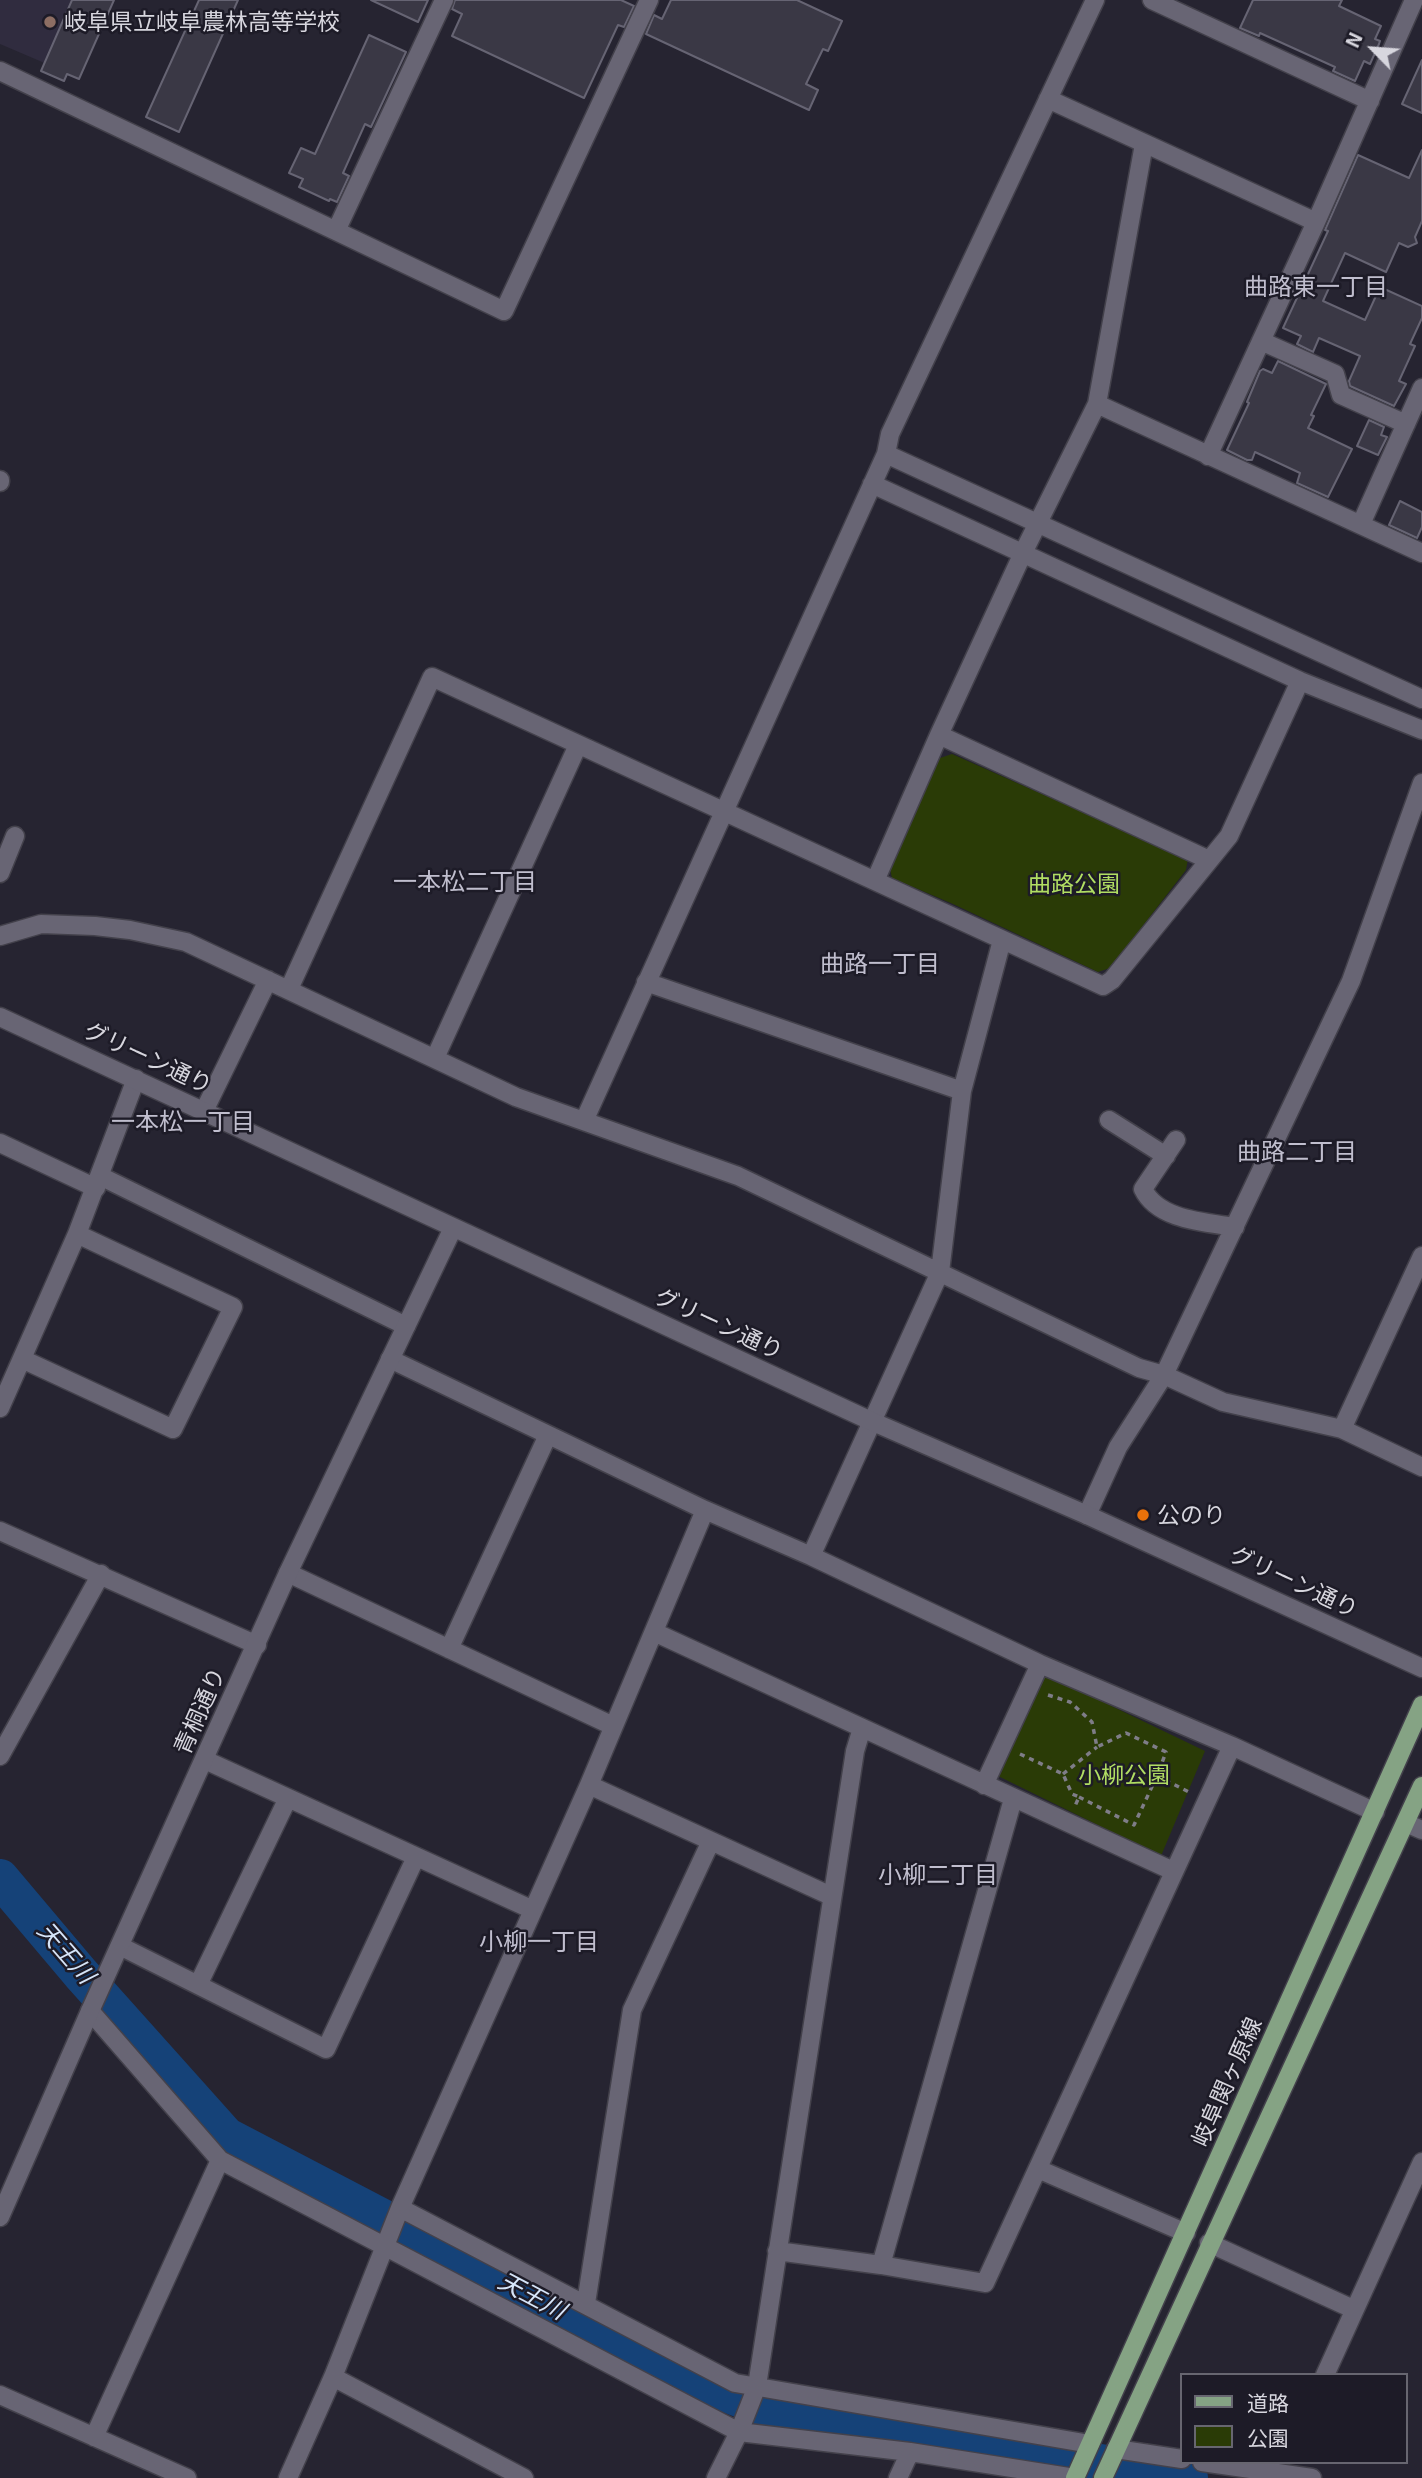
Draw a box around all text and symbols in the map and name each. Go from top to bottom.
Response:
place label: 岐阜県立岐阜農林高等学校 [64,8,340,36]
marker: 岐阜県立岐阜農林高等学校 [42,14,58,30]
north arrow [1338,14,1408,84]
text: N [1340,29,1367,51]
district label: 曲路東一丁目 [1244,273,1388,301]
district label: 一本松二丁目 [393,868,537,896]
park label: 曲路公園 [1028,870,1120,898]
district label: 曲路一丁目 [820,950,940,978]
street label: グリーン通り [80,1016,216,1100]
district label: 一本松一丁目 [111,1108,255,1136]
district label: 曲路二丁目 [1237,1138,1357,1166]
street label: グリーン通り [651,1282,787,1366]
place label: 公のり [1157,1501,1226,1529]
marker: 公のり [1135,1507,1151,1523]
street label: グリーン通り [1226,1540,1362,1624]
street label: 青桐通り [169,1663,231,1759]
park label: 小柳公園 [1078,1761,1170,1789]
district label: 小柳二丁目 [878,1861,998,1889]
water label: 天王川 [32,1916,100,1990]
district label: 小柳一丁目 [479,1928,599,1956]
street label: 岐阜関ヶ原線 [1186,2013,1268,2151]
water label: 天王川 [493,2266,571,2326]
legend [1180,2373,1408,2464]
text: 道路 [1247,2390,1289,2415]
text: 公園 [1247,2425,1289,2450]

